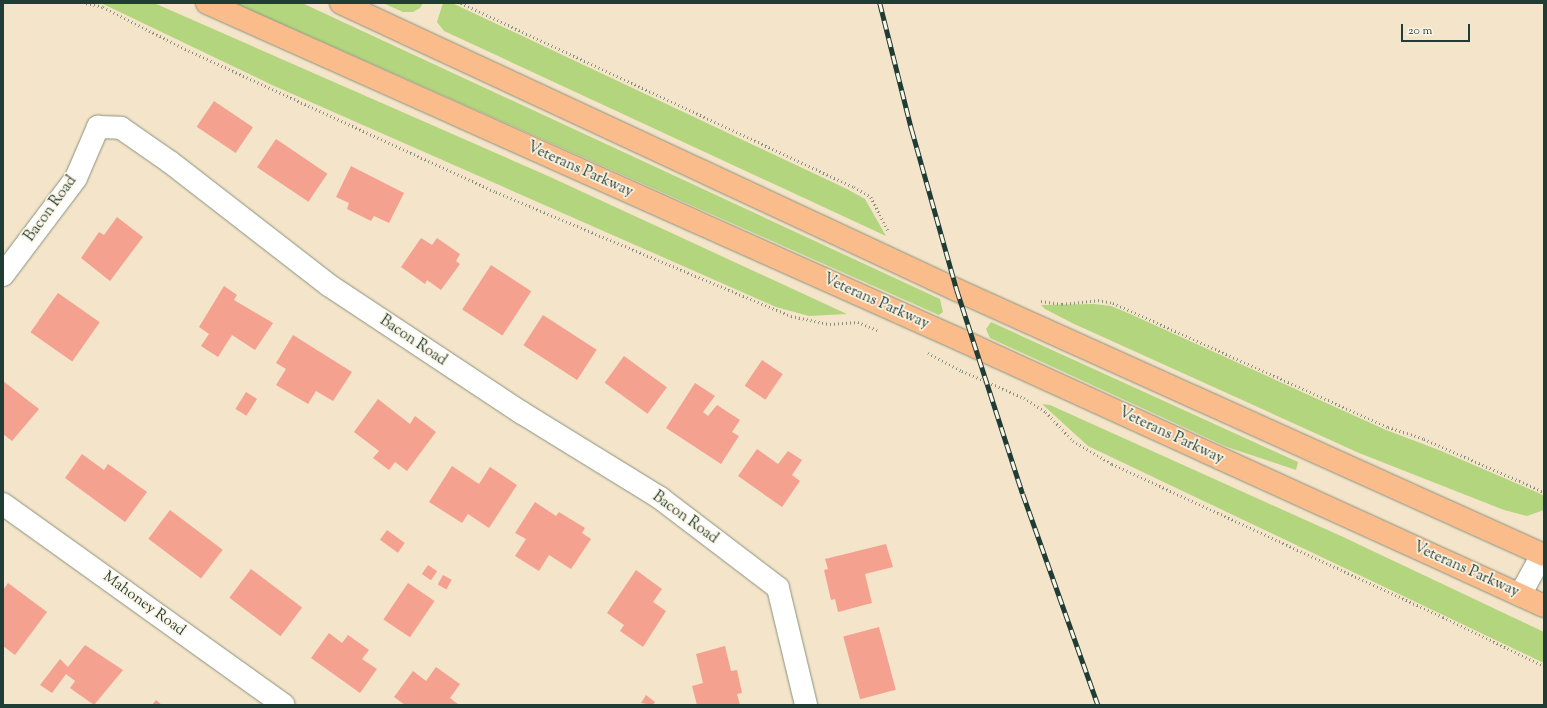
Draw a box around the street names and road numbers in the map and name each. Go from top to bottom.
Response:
street label: Veterans Parkway [524,139,636,201]
street label: Bacon Road [21,173,81,245]
street label: Veterans Parkway [820,271,932,333]
street label: Bacon Road [376,312,450,370]
street label: Veterans Parkway [1116,404,1226,468]
street label: Bacon Road [649,488,721,548]
street label: Veterans Parkway [1410,539,1522,601]
street label: Mahoney Road [99,568,189,640]

